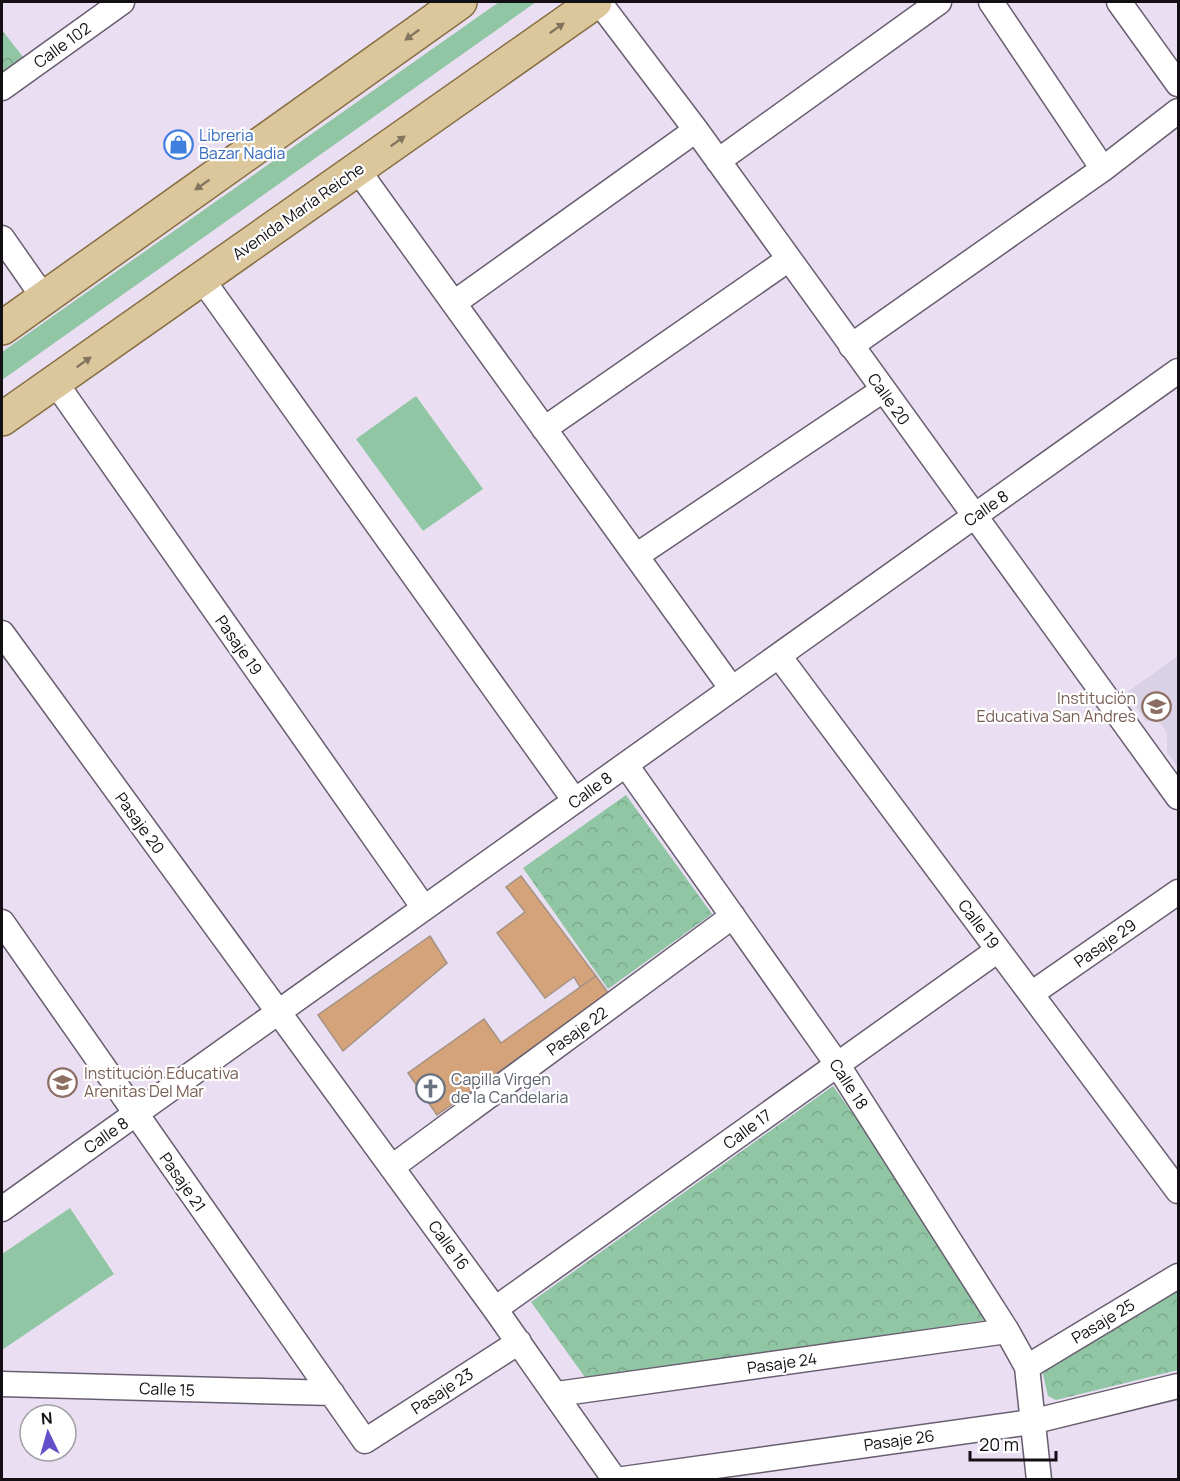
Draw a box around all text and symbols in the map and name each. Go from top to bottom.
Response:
street label: Calle 102 [29,17,95,73]
one-way arrow [549,22,565,34]
one-way arrow [405,29,420,41]
place label: Libreria Bazar Nadia [199,124,286,164]
shop icon: Libreria Bazar Nadia [162,128,194,160]
one-way arrow [389,135,405,147]
street label: Avenida María Reiche [228,157,368,265]
one-way arrow [195,179,211,191]
one-way arrow [75,356,91,368]
street label: Calle 20 [863,369,915,429]
street label: Calle 8 [959,485,1013,531]
street label: Pasaje 19 [210,611,268,679]
place label: Institución Educativa San Andres [976,687,1136,727]
school or university icon: Institución Educativa San Andres [1141,691,1173,723]
street label: Calle 8 [563,767,617,813]
street label: Pasaje 20 [110,788,170,858]
street label: Calle 19 [953,895,1005,953]
street label: Pasaje 29 [1070,914,1140,972]
street label: Pasaje 22 [542,1001,612,1061]
street label: Calle 18 [825,1055,873,1113]
place label: Institución Educativa Arenitas Del Mar [84,1062,239,1102]
school or university icon: Institución Educativa Arenitas Del Mar [47,1066,79,1098]
place label: Capilla Virgen de la Candelaria [451,1068,569,1108]
church icon: Capilla Virgen de la Candelaria [414,1072,446,1104]
street label: Calle 17 [718,1104,776,1154]
street label: Calle 8 [79,1112,133,1158]
street label: Pasaje 21 [155,1148,211,1216]
street label: Calle 16 [423,1216,475,1274]
street label: Pasaje 25 [1067,1293,1139,1349]
street label: Pasaje 24 [746,1347,818,1379]
street label: Pasaje 23 [407,1363,477,1419]
street label: Calle 15 [139,1377,195,1401]
north arrow [18,1403,78,1463]
text: N [40,1407,53,1430]
street label: Pasaje 26 [862,1424,936,1456]
scale bar [970,1424,1056,1462]
text: 20 m [979,1432,1019,1456]

